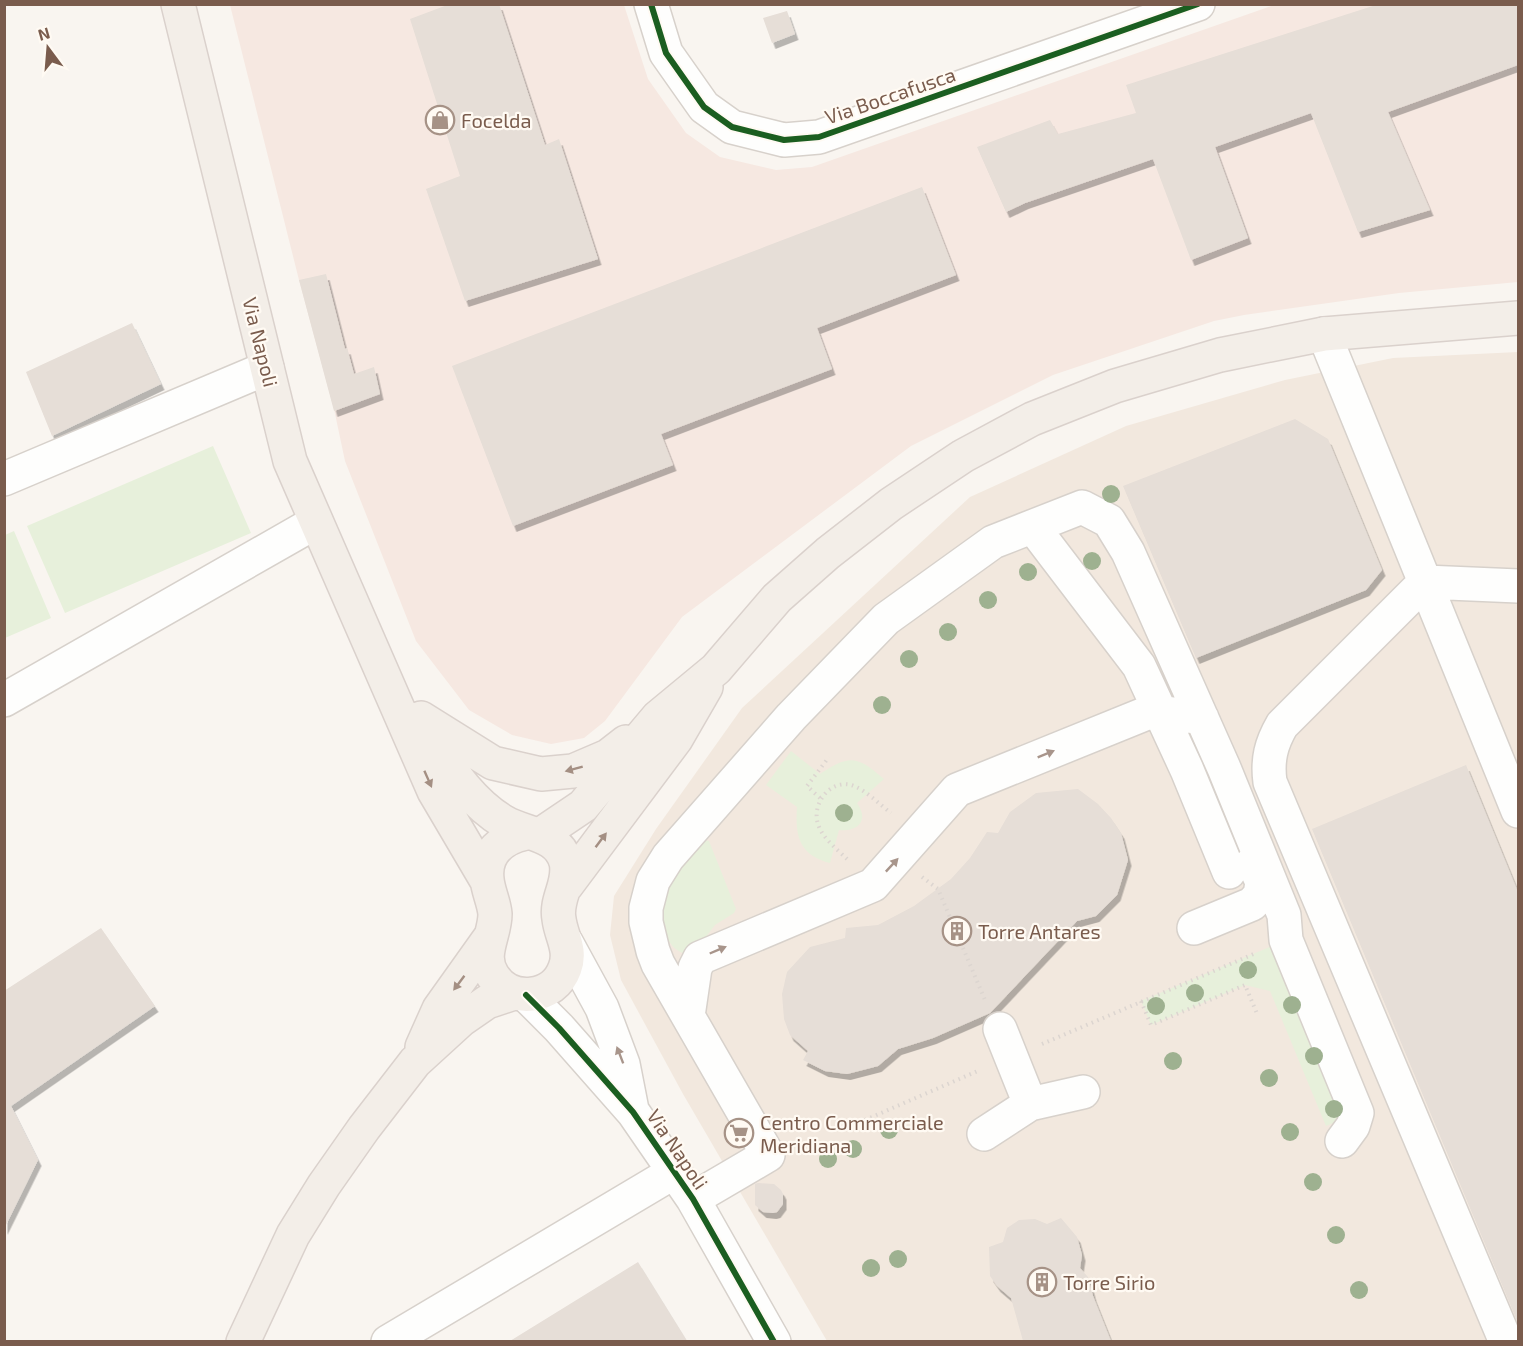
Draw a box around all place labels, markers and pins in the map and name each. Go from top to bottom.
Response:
shop icon: Focelda [424,104,456,136]
place label: Focelda [461,108,532,132]
building icon: Torre Antares [941,915,973,947]
place label: Torre Antares [978,919,1101,943]
place label: Centro Commerciale Meridiana [760,1110,944,1157]
supermarket icon: Centro Commerciale Meridiana [723,1117,755,1149]
building icon: Torre Sirio [1026,1266,1058,1298]
place label: Torre Sirio [1063,1270,1155,1294]

